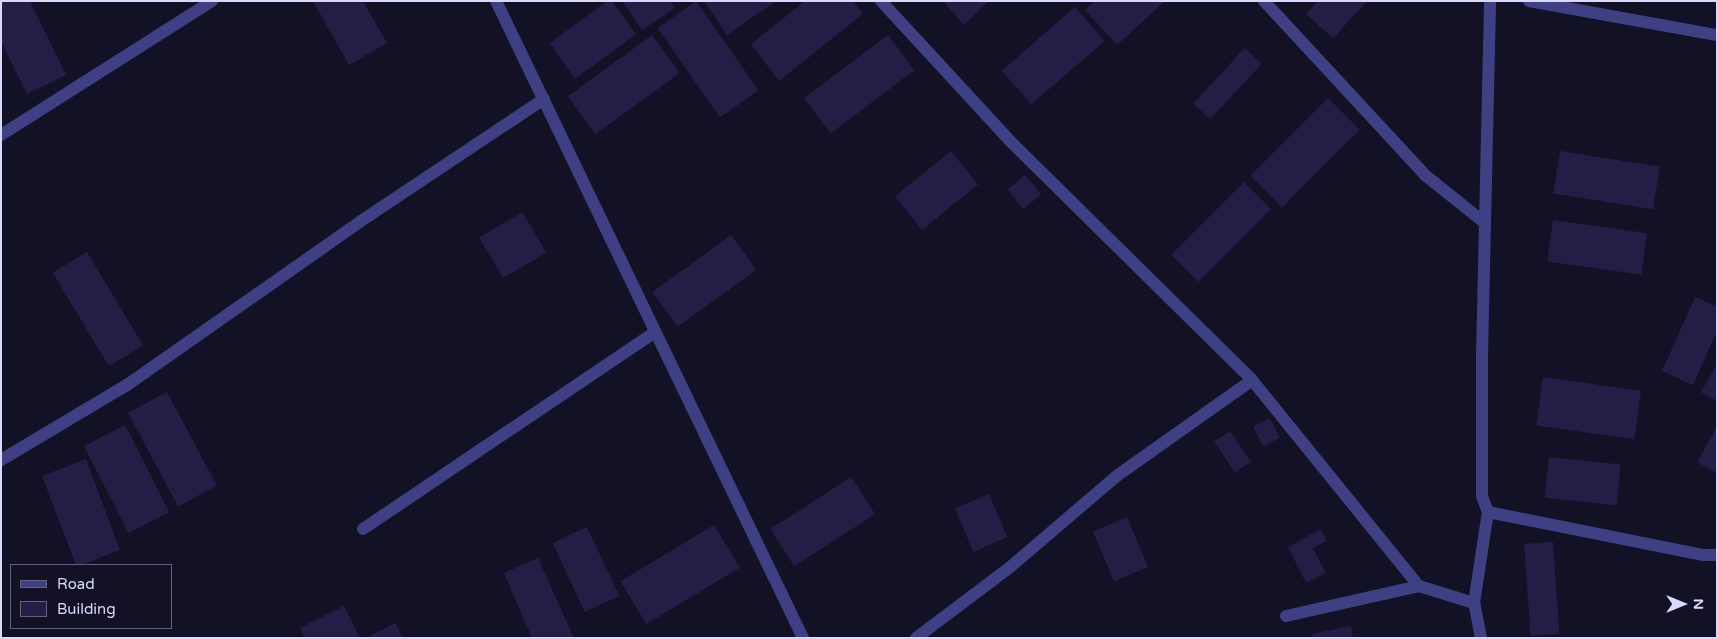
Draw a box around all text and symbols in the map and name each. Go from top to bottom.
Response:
legend [10,564,172,629]
text: Road [57,575,95,593]
north arrow [1658,579,1708,629]
text: N [1690,598,1707,610]
text: Building [57,600,116,618]

